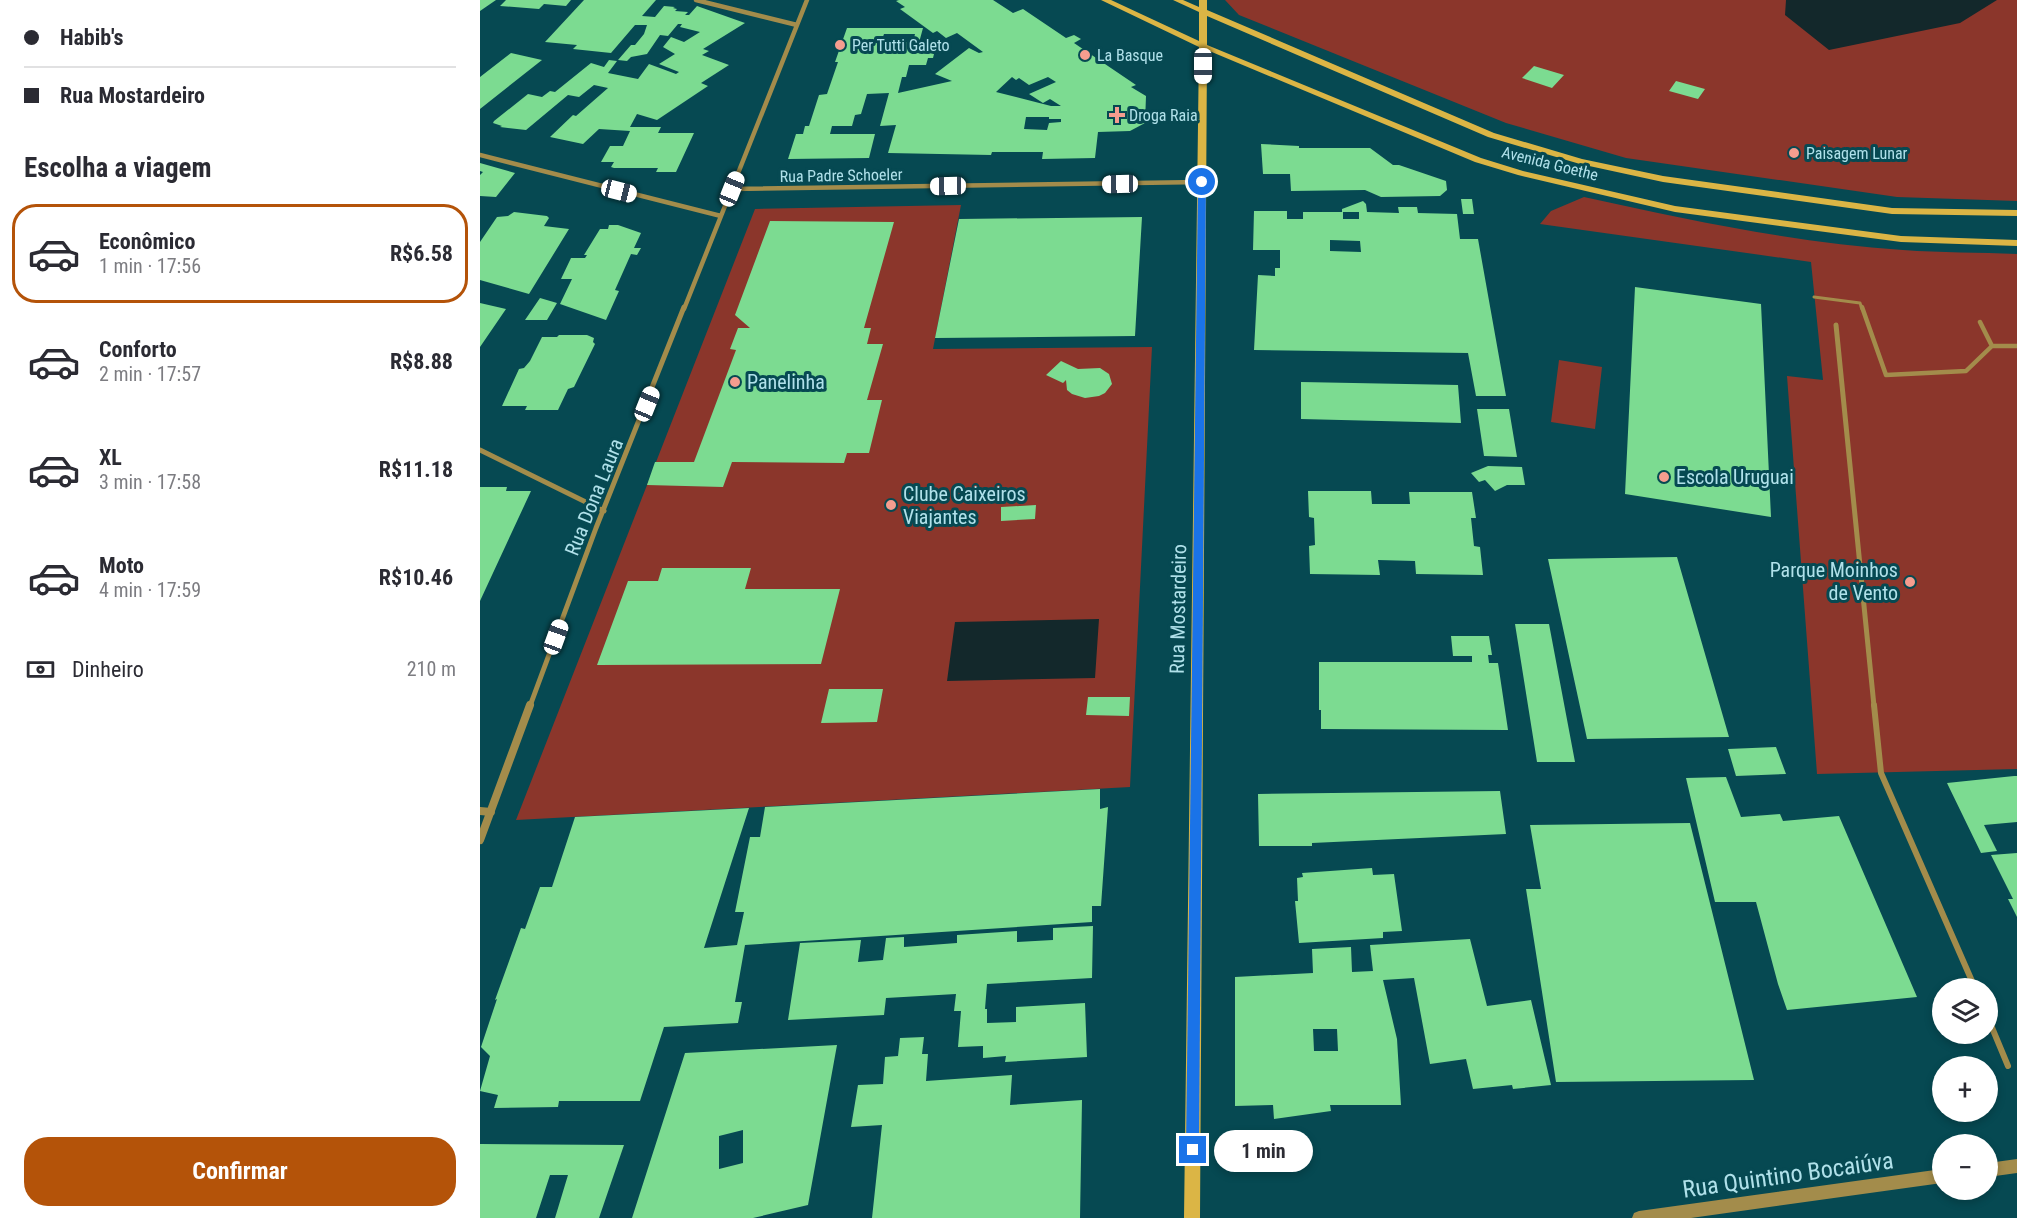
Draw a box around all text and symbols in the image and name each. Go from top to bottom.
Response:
text: Habib's [60,25,123,50]
place label: Per Tutti Galeto [852,36,950,55]
marker: Per Tutti Galeto [833,38,847,52]
place label: La Basque [1097,46,1163,65]
marker: La Basque [1078,48,1092,62]
car [1194,48,1212,84]
text: Rua Mostardeiro [60,83,205,108]
place label: Droga Raia [1129,106,1198,125]
marker: Droga Raia [1110,108,1124,122]
street label: Avenida Goethe [1500,142,1600,185]
place label: Paisagem Lunar [1806,144,1908,163]
marker: Paisagem Lunar [1787,146,1801,160]
text: Escolha a viagem [24,152,212,184]
street label: Rua Padre Schoeler [779,165,903,186]
route start [1188,168,1215,195]
car [717,169,747,209]
car [1102,175,1138,193]
car [930,177,966,195]
car [599,178,639,204]
icon: car [27,227,81,281]
text: Econômico [99,229,195,254]
text: R$6.58 [390,241,453,266]
text: 1 min · 17:56 [99,254,201,278]
icon: car [27,335,81,389]
text: Conforto [99,337,177,362]
text: R$8.88 [390,349,453,374]
text: 2 min · 17:57 [99,362,201,386]
place label: Panelinha [747,370,825,394]
marker: Panelinha [728,375,742,389]
car [632,384,662,424]
street label: Rua Dona Laura [560,435,628,559]
icon: car [27,443,81,497]
text: XL [99,445,122,470]
text: R$11.18 [379,457,453,482]
place label: Escola Uruguai [1676,465,1794,489]
text: 3 min · 17:58 [99,470,201,494]
marker: Escola Uruguai [1657,470,1671,484]
place label: Clube Caixeiros Viajantes [903,482,1026,529]
marker: Clube Caixeiros Viajantes [884,498,898,512]
street label: Rua Mostardeiro [1165,544,1191,674]
icon: car [27,551,81,605]
text: Moto [99,553,144,578]
place label: Parque Moinhos de Vento [1770,558,1898,605]
text: R$10.46 [379,565,453,590]
marker: Parque Moinhos de Vento [1903,575,1917,589]
text: 4 min · 17:59 [99,578,201,602]
car [541,617,571,657]
icon: cash [24,653,57,686]
text: Dinheiro [72,657,144,682]
text: 210 m [407,657,456,681]
map controls [1932,978,1998,1200]
button: layers [1932,978,1998,1044]
button: + [1932,1056,1998,1122]
callout: 1 min [1214,1129,1313,1171]
button: − [1932,1134,1998,1200]
route end [1179,1136,1206,1163]
button: Confirmar [24,1137,456,1206]
text: 1 min [1241,1139,1286,1163]
street label: Rua Quintino Bocaiúva [1681,1146,1895,1204]

